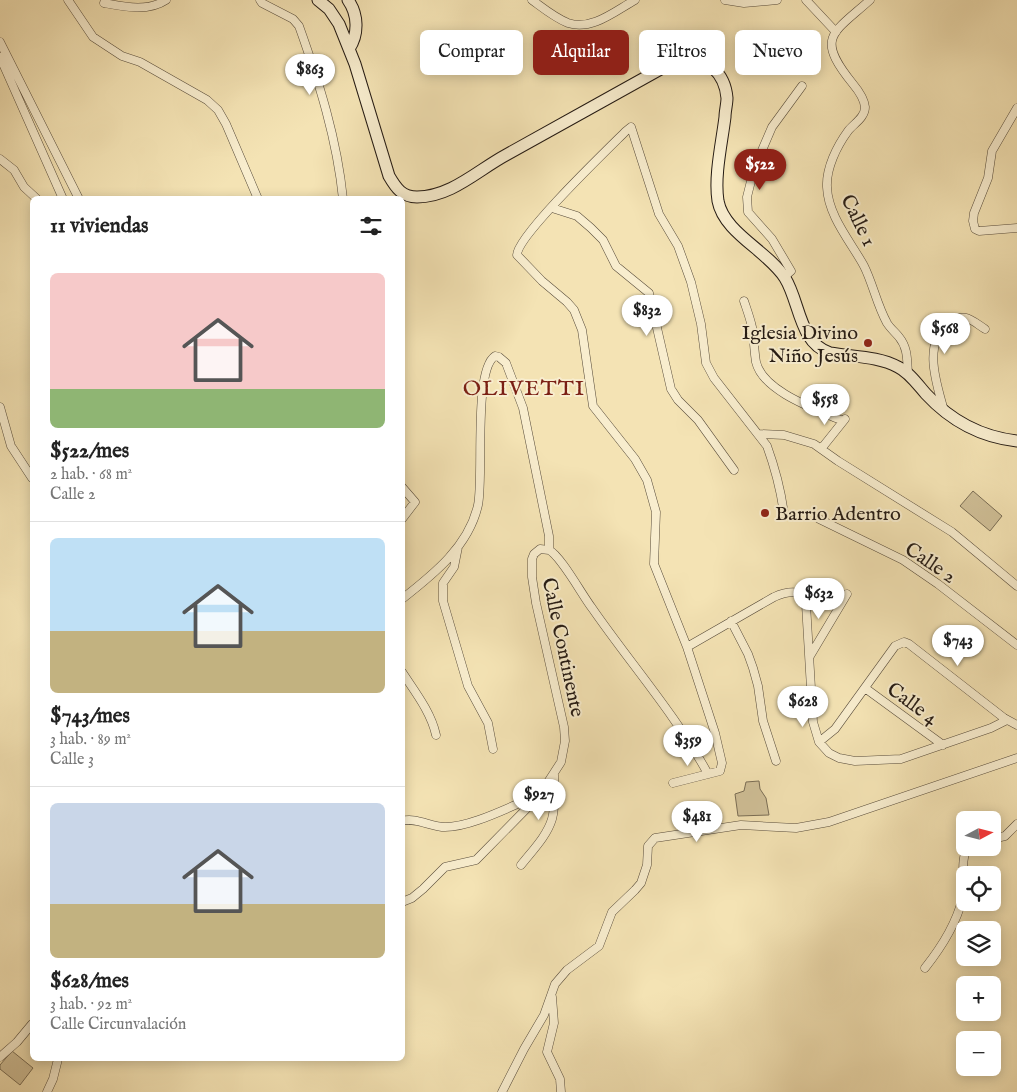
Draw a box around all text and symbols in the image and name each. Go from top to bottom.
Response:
chip: Comprar [420,30,523,75]
chip: Alquilar [533,30,629,75]
chip: Filtros [639,30,725,75]
chip: Nuevo [735,30,821,75]
pin: $863 [280,54,340,96]
text: $863 [296,60,324,80]
pin: $522 [730,148,790,191]
text: $522 [745,155,775,175]
street label: Calle 1 [834,191,881,251]
icon: filters [357,212,385,240]
text: 11 viviendas [50,213,148,240]
pin: $832 [617,294,677,337]
text: $832 [633,301,661,321]
icon: home [173,305,263,395]
pin: $568 [915,312,975,355]
text: $568 [931,319,959,339]
place label: Iglesia Divino Niño Jesús [742,321,858,369]
marker: Iglesia Divino Niño Jesús [862,337,874,349]
district label: OLIVETTI [463,375,585,403]
pin: $558 [795,384,855,426]
text: $558 [812,390,838,410]
text: $522/mes [50,438,129,465]
text: 2 hab. · 68 m² [50,465,132,485]
text: Calle 2 [50,485,95,505]
place label: Barrio Adentro [775,502,901,527]
marker: Barrio Adentro [759,507,771,519]
street label: Calle 2 [900,537,961,589]
icon: home [173,571,263,661]
street label: Calle Continente [536,575,589,719]
pin: $632 [789,578,849,620]
text: $632 [804,584,834,604]
pin: $743 [928,624,988,667]
text: $743 [943,631,973,651]
street label: Calle 4 [882,677,943,731]
pin: $628 [773,686,833,728]
text: $628 [788,692,818,712]
text: $743/mes [50,703,130,730]
pin: $359 [658,724,718,767]
text: 3 hab. · 89 m² [50,730,131,750]
text: $359 [674,731,702,751]
text: Calle 3 [50,750,94,770]
pin: $927 [509,778,569,821]
text: $927 [524,785,554,805]
pin: $481 [667,800,727,843]
text: $481 [683,807,711,827]
north arrow [956,811,1001,856]
map controls [956,811,1001,1076]
icon: home [173,836,263,926]
button: locate [956,866,1001,911]
button: layers [956,921,1001,966]
text: $628/mes [50,968,129,995]
button: + [956,976,1001,1021]
text: 3 hab. · 92 m² [50,995,132,1015]
text: Calle Circunvalación [50,1015,186,1035]
button: − [956,1031,1001,1076]

